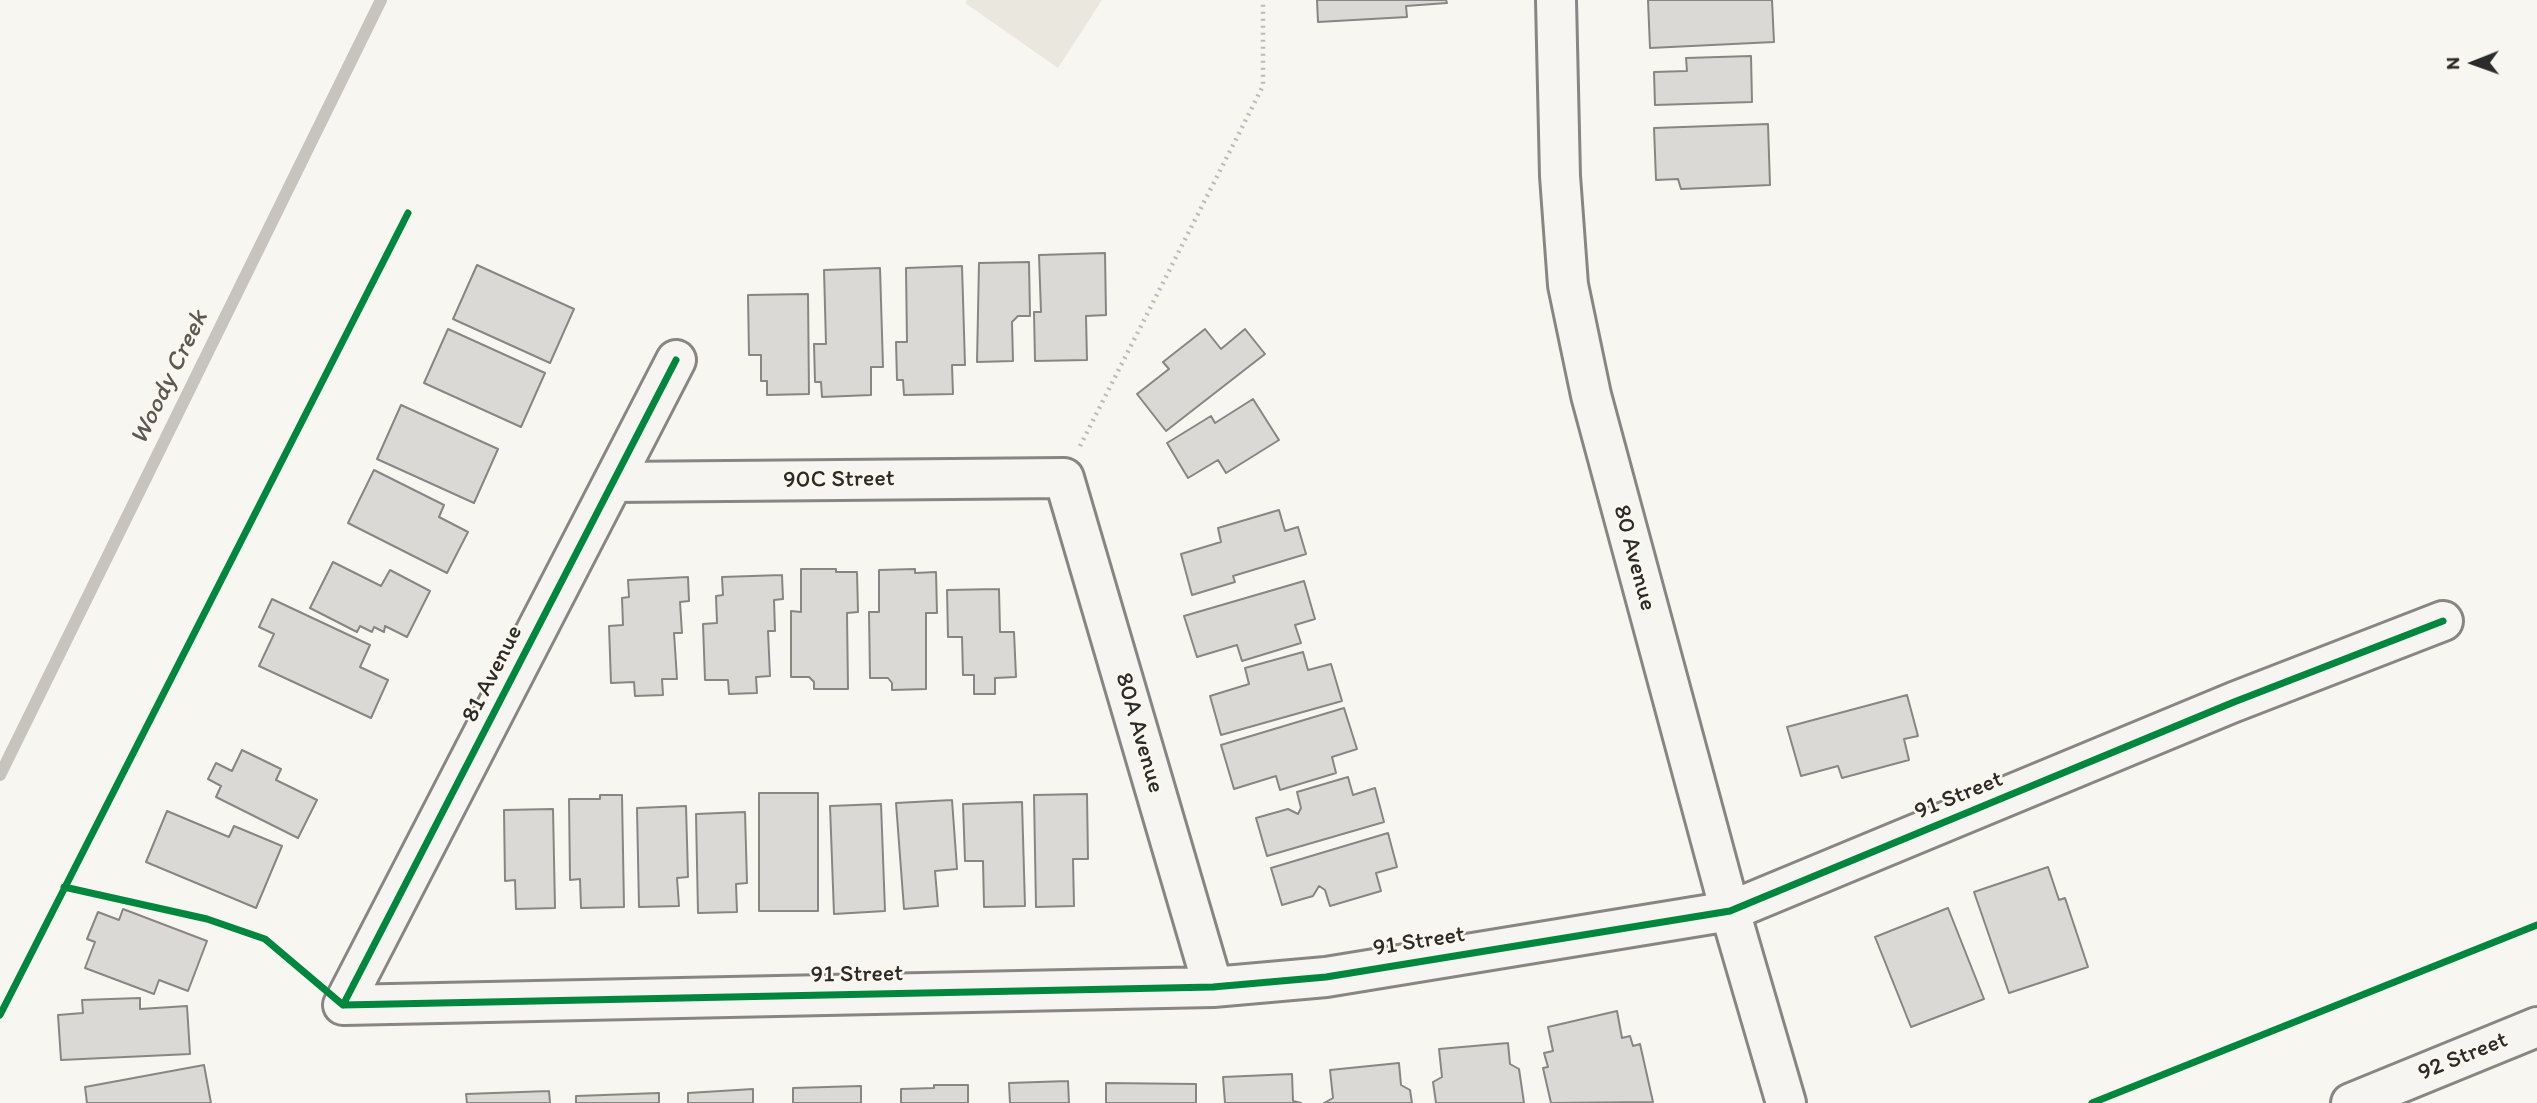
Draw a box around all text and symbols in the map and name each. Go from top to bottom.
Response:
north arrow [2439,28,2509,98]
text: N [2441,57,2464,70]
water label: Woody Creek [124,306,216,450]
street label: 90C Street [783,465,895,495]
street label: 80 Avenue [1606,502,1662,614]
street label: 81 Avenue [456,621,530,727]
street label: 80A Avenue [1108,670,1170,796]
street label: 91 Street [1911,765,2007,827]
street label: 91 Street [1371,921,1467,963]
street label: 91 Street [810,960,904,990]
street label: 92 Street [2414,1026,2512,1088]

